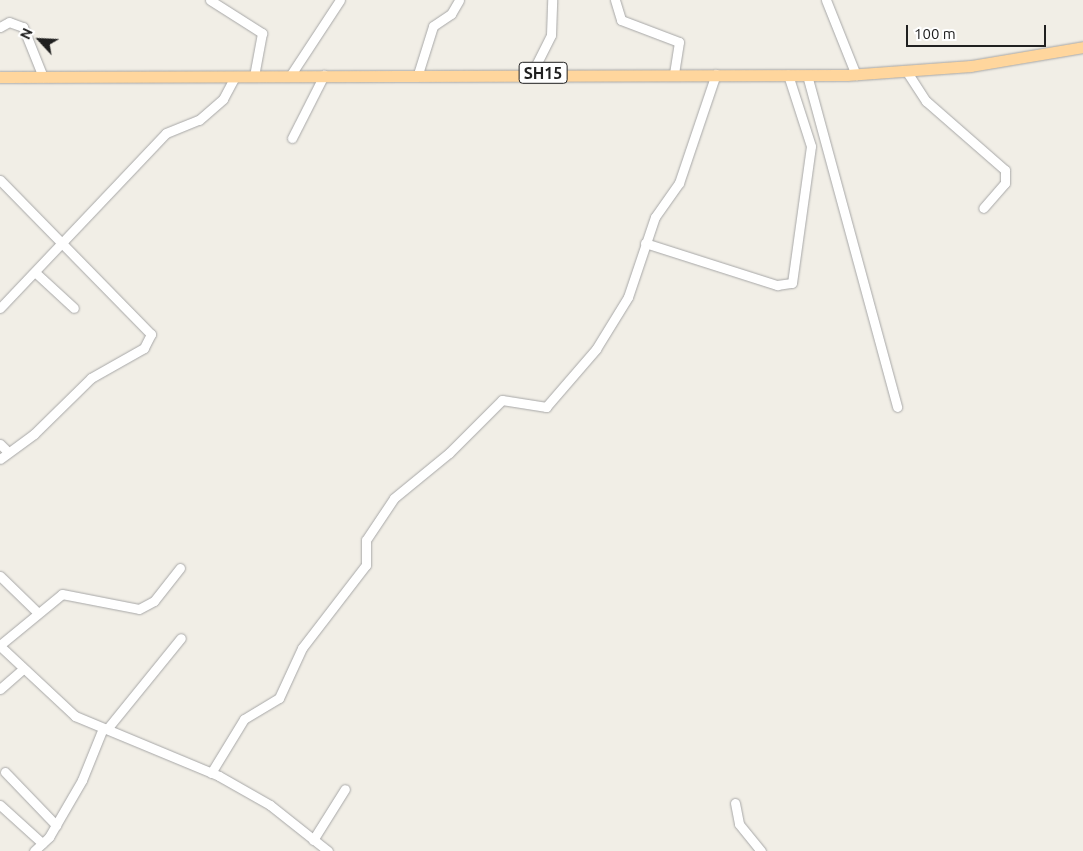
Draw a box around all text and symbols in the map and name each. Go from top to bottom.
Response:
north arrow [15,15,65,65]
scale bar [908,15,1048,47]
text: 100 m [914,25,956,42]
text: N [17,26,36,42]
road number: SH15 [518,59,568,86]

